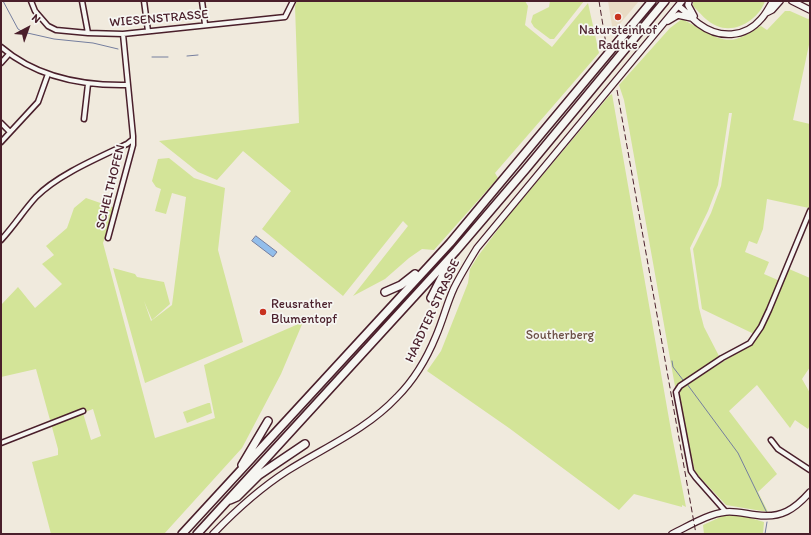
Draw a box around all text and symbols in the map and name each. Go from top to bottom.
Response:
street label: WIESENSTRASSE [109,7,209,31]
north arrow [8,8,48,48]
text: N [29,11,43,26]
marker: Natursteinhof Radtke [613,12,623,22]
place label: Natursteinhof Radtke [579,23,657,54]
street label: SCHELTHOFEN [93,143,129,231]
street label: HARDTER STRASSE [402,257,464,365]
place label: Reusrather Blumentopf [271,297,337,328]
marker: Reusrather Blumentopf [258,307,268,317]
park label: Southerberg [526,328,594,344]

